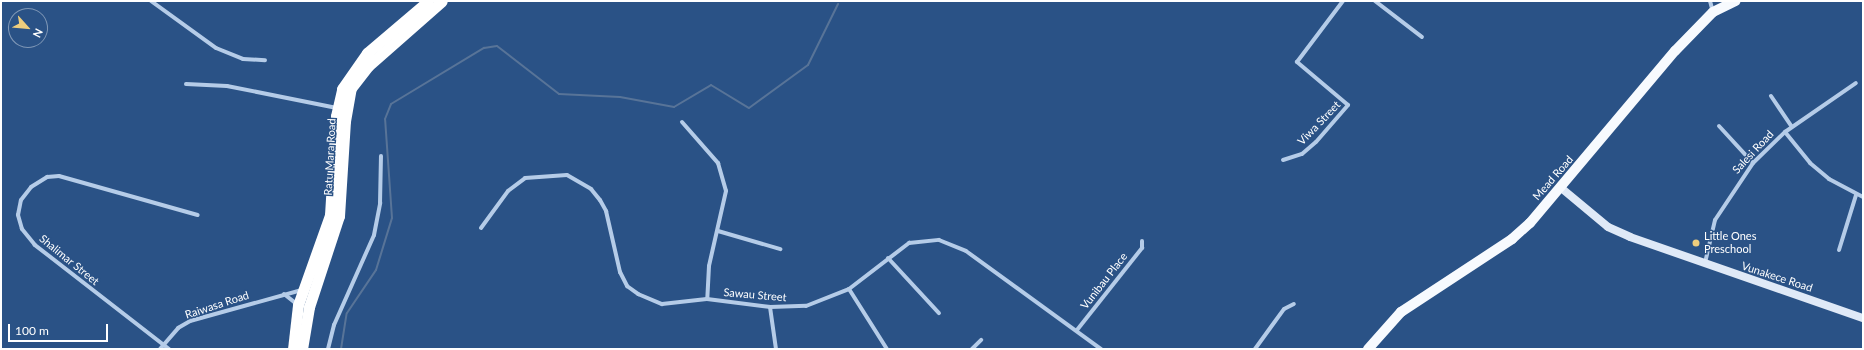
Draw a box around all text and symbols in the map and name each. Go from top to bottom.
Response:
north arrow [8,8,48,48]
text: N [31,26,46,40]
street label: Viwa Street [1295,98,1343,148]
street label: Ratu Mara Road [321,118,339,196]
street label: Salesi Road [1730,128,1776,176]
street label: Mead Road [1530,153,1576,203]
place label: Little Ones Preschool [1704,230,1756,256]
street label: Shalimar Street [36,232,102,288]
marker: Little Ones Preschool [1691,238,1701,248]
street label: Vunibau Place [1078,250,1130,312]
street label: Vunakece Road [1740,259,1814,295]
street label: Sawau Street [723,286,787,304]
street label: Raiwasa Road [183,288,251,322]
scale bar [10,316,110,342]
text: 100 m [15,323,49,338]

